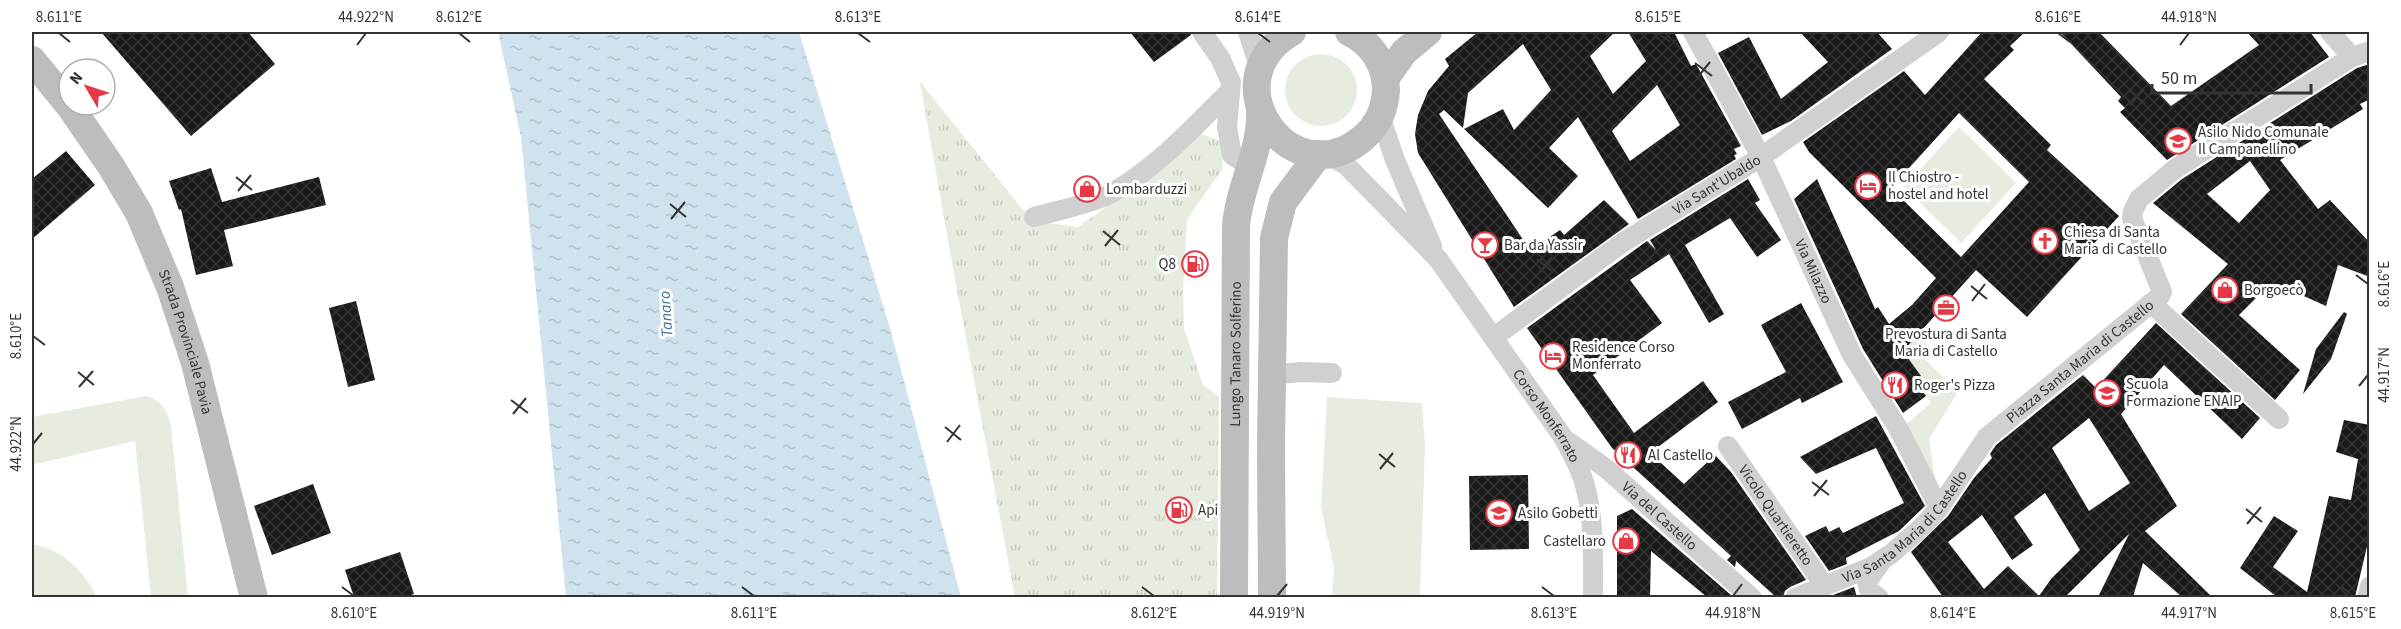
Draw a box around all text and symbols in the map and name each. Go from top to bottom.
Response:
text: 8.611°E [36,7,82,28]
text: 44.922°N [338,7,394,28]
text: 8.612°E [436,7,482,28]
text: 8.613°E [835,7,881,28]
text: 8.614°E [1235,7,1281,28]
text: 8.615°E [1635,7,1681,28]
text: 8.616°E [2035,7,2081,28]
text: 44.918°N [2161,7,2217,28]
north arrow [57,57,117,117]
scale bar [2152,57,2311,95]
text: 50 m [2161,66,2197,91]
text: N [64,67,88,89]
place label: Asilo Nido Comunale Il Campanellino [2198,122,2329,160]
school or university icon: Asilo Nido Comunale Il Campanellino [2163,126,2193,156]
street label: Via Sant'Ubaldo [1668,149,1765,220]
place label: Il Chiostro - hostel and hotel [1888,167,1989,205]
hotel icon: Il Chiostro - hostel and hotel [1853,171,1883,201]
shop icon: Lombarduzzi [1072,174,1102,204]
place label: Lombarduzzi [1106,179,1187,200]
place label: Chiesa di Santa Maria di Castello [2064,222,2167,260]
church icon: Chiesa di Santa Maria di Castello [2030,226,2060,256]
bar icon: Bar da Yassir [1470,230,1500,260]
place label: Bar da Yassir [1504,235,1583,256]
street label: Via Milazzo [1790,236,1837,307]
fuel station icon: Q8 [1180,249,1210,279]
place label: Q8 [1159,254,1176,275]
text: 8.616°E [2374,261,2395,307]
street label: Strada Provinciale Pavia [153,266,218,416]
shop icon: Borgoecò [2210,275,2240,305]
place label: Borgoecò [2244,280,2304,301]
street label: Lungo Tanaro Solferino [1224,281,1246,427]
water label: Tanaro [653,290,679,338]
office icon: Prevostura di Santa Maria di Castello [1931,293,1961,323]
street label: Piazza Santa Maria di Castello [2001,295,2158,428]
text: 8.610°E [6,313,27,359]
place label: Prevostura di Santa Maria di Castello [1885,324,2007,362]
place label: Residence Corso Monferrato [1572,337,1675,375]
hotel icon: Residence Corso Monferrato [1538,341,1568,371]
text: 44.917°N [2374,347,2395,403]
street label: Corso Monferrato [1508,365,1585,466]
restaurant icon: Roger's Pizza [1880,370,1910,400]
place label: Scuola Formazione ENAIP [2126,374,2242,412]
place label: Roger's Pizza [1914,375,1995,396]
school or university icon: Scuola Formazione ENAIP [2092,378,2122,408]
text: 44.922°N [6,416,27,472]
restaurant icon: Al Castello [1613,440,1643,470]
place label: Al Castello [1648,445,1713,466]
street label: Vicolo Quartieretto [1733,460,1818,570]
street label: Via Santa Maria di Castello [1839,466,1972,588]
street label: Via del Castello [1617,476,1702,555]
fuel station icon: Api [1164,495,1194,525]
school or university icon: Asilo Gobetti [1484,498,1514,528]
place label: Api [1198,500,1218,521]
place label: Asilo Gobetti [1518,503,1598,524]
shop icon: Castellaro [1611,526,1641,556]
place label: Castellaro [1543,531,1606,552]
text: 8.610°E [331,603,377,624]
text: 8.611°E [731,603,777,624]
text: 8.612°E [1131,603,1177,624]
text: 44.919°N [1249,603,1305,624]
text: 8.613°E [1531,603,1577,624]
text: 44.918°N [1705,603,1761,624]
text: 8.614°E [1930,603,1976,624]
text: 44.917°N [2161,603,2217,624]
text: 8.615°E [2330,603,2376,624]

